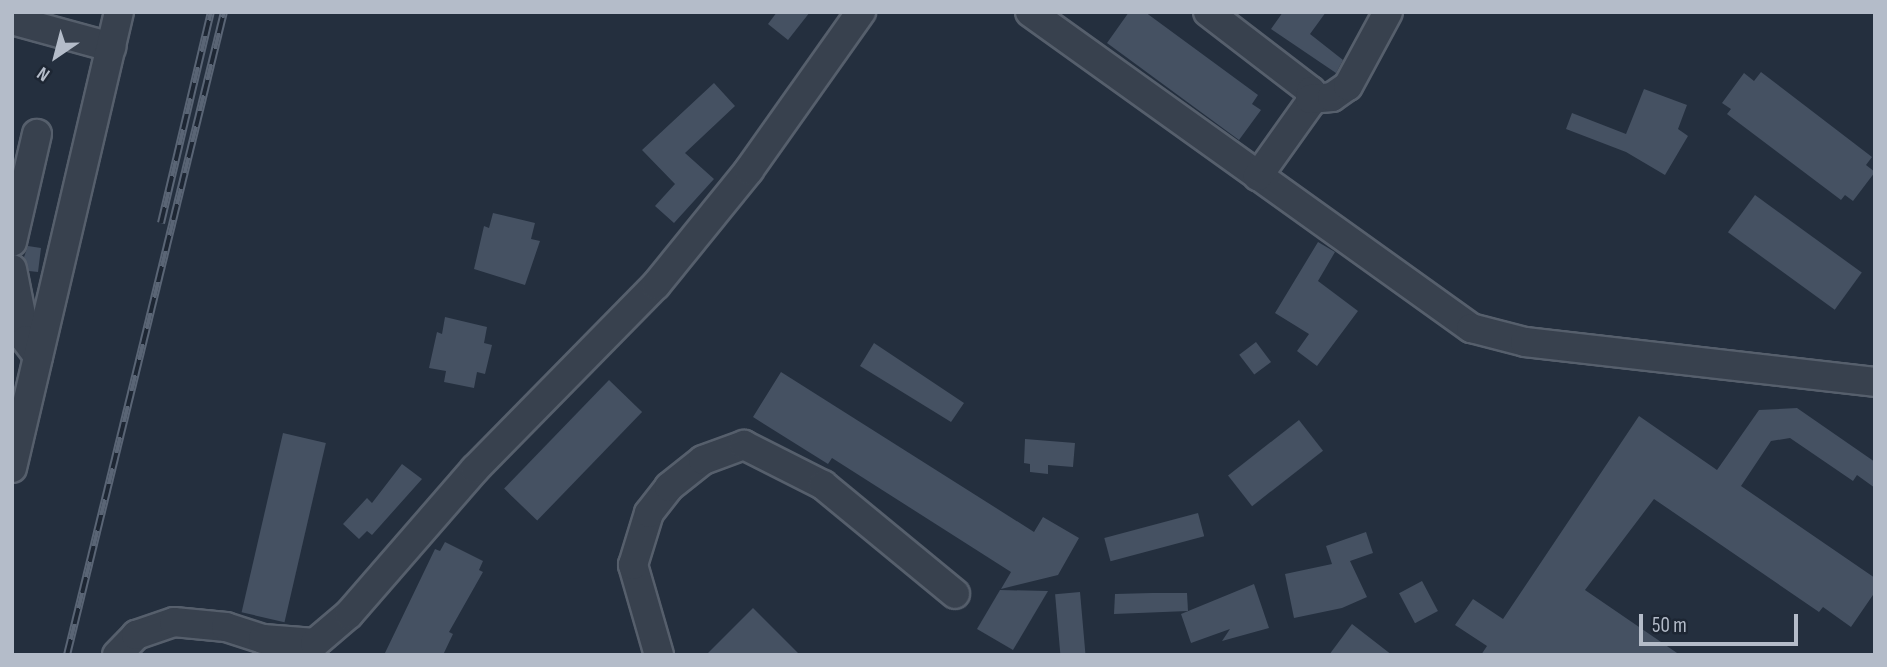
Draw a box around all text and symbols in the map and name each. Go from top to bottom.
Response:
north arrow [21,21,91,91]
text: N [33,61,54,86]
scale bar [1642,600,1801,644]
text: 50 m [1652,613,1687,638]

